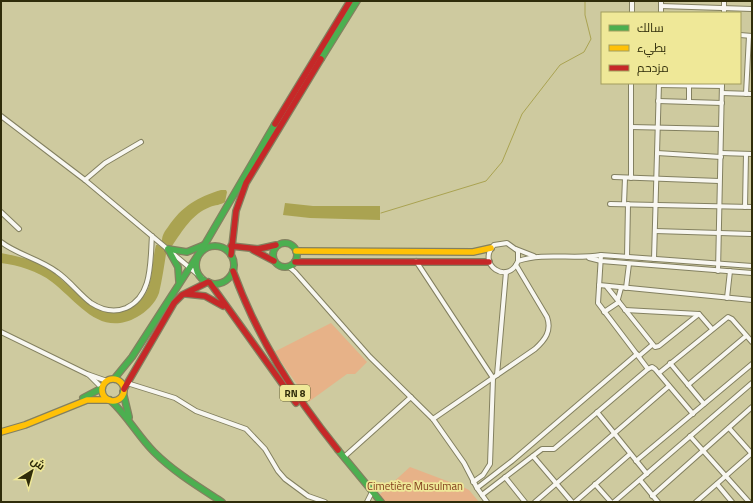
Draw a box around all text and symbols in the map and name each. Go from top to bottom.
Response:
legend [601,12,741,84]
text: سالك [637,18,664,37]
text: بطيء [637,38,666,58]
text: مزدحم [637,58,669,77]
road number: RN 8 [280,385,310,401]
north arrow [12,451,52,491]
text: ش [28,452,48,474]
park label: Cimetière Musulman [367,478,463,494]

